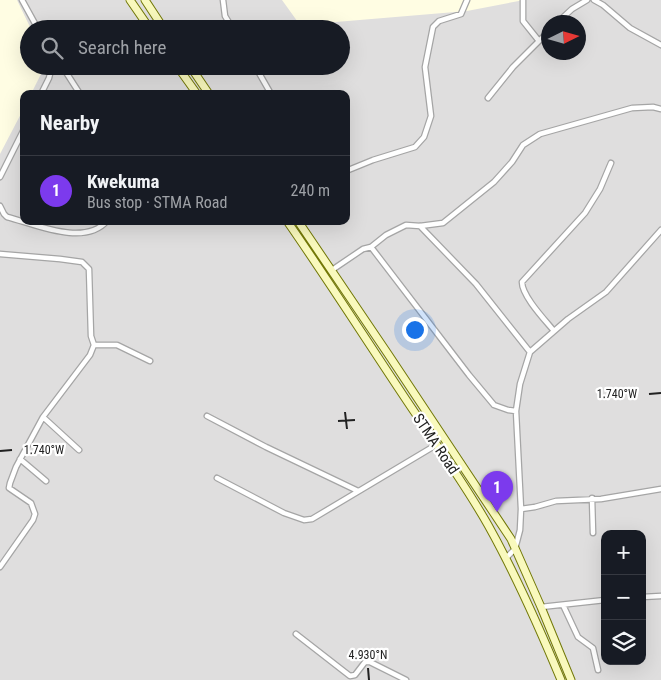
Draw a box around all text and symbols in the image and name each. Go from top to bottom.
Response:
north arrow [541,15,586,60]
search box [20,20,350,75]
icon: search [38,34,66,62]
text: Search here [78,36,166,59]
text: Nearby [40,111,99,135]
text: Kwekuma [87,170,160,193]
text: 1 [52,181,60,200]
text: 240 m [291,181,330,200]
text: Bus stop · STMA Road [87,193,227,212]
your location [402,317,428,343]
text: 1.740°W [597,387,637,401]
street label: STMA Road [409,410,463,478]
text: 1.740°W [24,443,64,457]
pin: 1 [481,471,513,512]
map controls [601,530,646,665]
button: + [601,530,646,575]
button: − [601,575,646,620]
button: layers [601,620,646,665]
text: 4.930°N [349,648,387,662]

